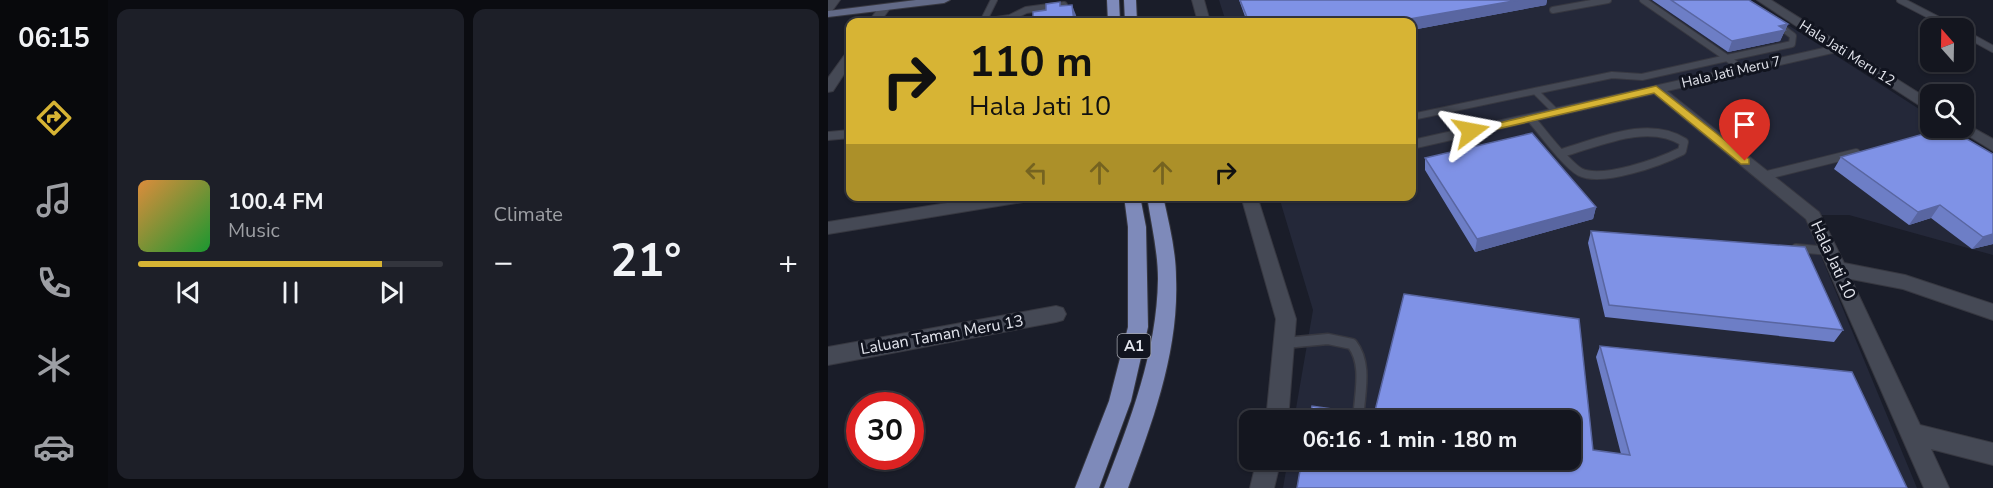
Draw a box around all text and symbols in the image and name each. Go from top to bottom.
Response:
street label: Hala Jati Meru 12 [1795,16,1899,90]
north arrow [1920,18,1974,72]
map controls [1920,18,1974,138]
text: 06:15 [18,20,90,57]
text: 110 m [969,34,1093,91]
icon: right [870,42,948,120]
street label: Hala Jati Meru 7 [1680,51,1782,93]
button: search [1920,84,1974,138]
text: Hala Jati 10 [969,88,1111,125]
icon: directions [33,97,75,139]
position arrow [1439,99,1503,163]
pin [1719,99,1770,161]
icon: arrive [1728,108,1761,141]
icon: left [1020,156,1053,189]
icon: ahead [1083,156,1116,189]
icon: ahead [1146,156,1179,189]
icon: right [1209,156,1242,189]
icon: music [33,179,75,221]
text: 100.4 FM [228,187,324,217]
text: Climate [494,201,563,228]
text: Music [228,217,280,244]
street label: Hala Jati 10 [1805,217,1861,303]
text: 21° [610,231,681,292]
text: − [494,240,513,285]
text: + [778,240,798,285]
icon: phone [33,262,75,304]
icon: previous [172,276,205,309]
icon: pause [274,276,307,309]
icon: next [375,276,408,309]
street label: Laluan Taman Meru 13 [859,310,1025,360]
road number: A1 [1118,334,1150,358]
icon: climate [33,344,75,386]
speed limit sign: 30 [846,392,924,470]
text: 06:16 · 1 min · 180 m [1303,425,1517,455]
icon: car [33,426,75,468]

